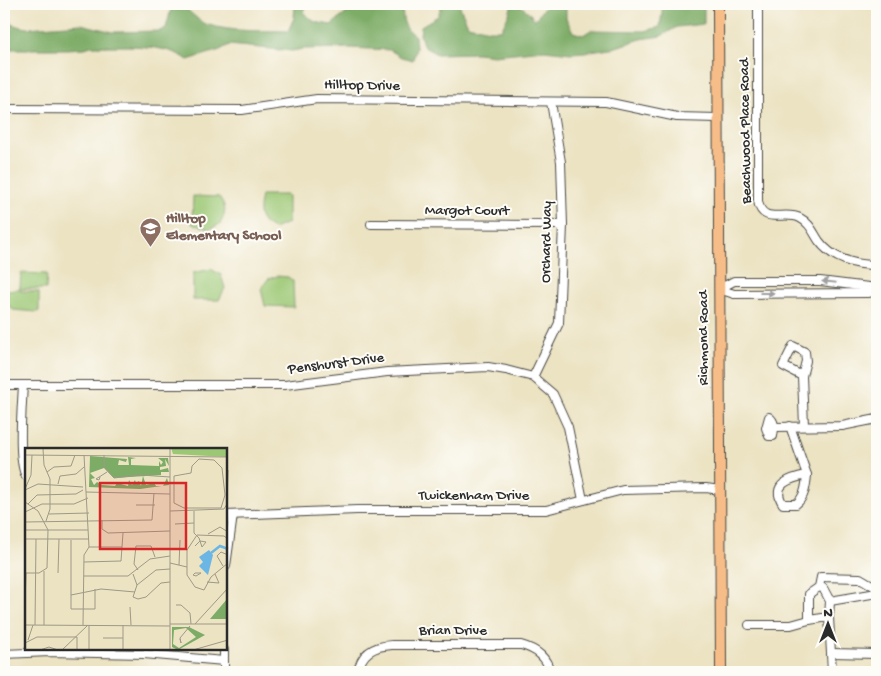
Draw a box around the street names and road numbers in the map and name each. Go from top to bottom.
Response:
street label: Beachwood Place Road [736,57,756,205]
street label: Hilltop Drive [324,76,400,96]
street label: Orchard Way [537,200,557,283]
street label: Margot Court [425,202,511,220]
street label: Richmond Road [695,289,713,385]
street label: Penshurst Drive [286,349,385,379]
street label: Twickenham Drive [418,487,530,505]
street label: Brian Drive [418,622,487,640]

